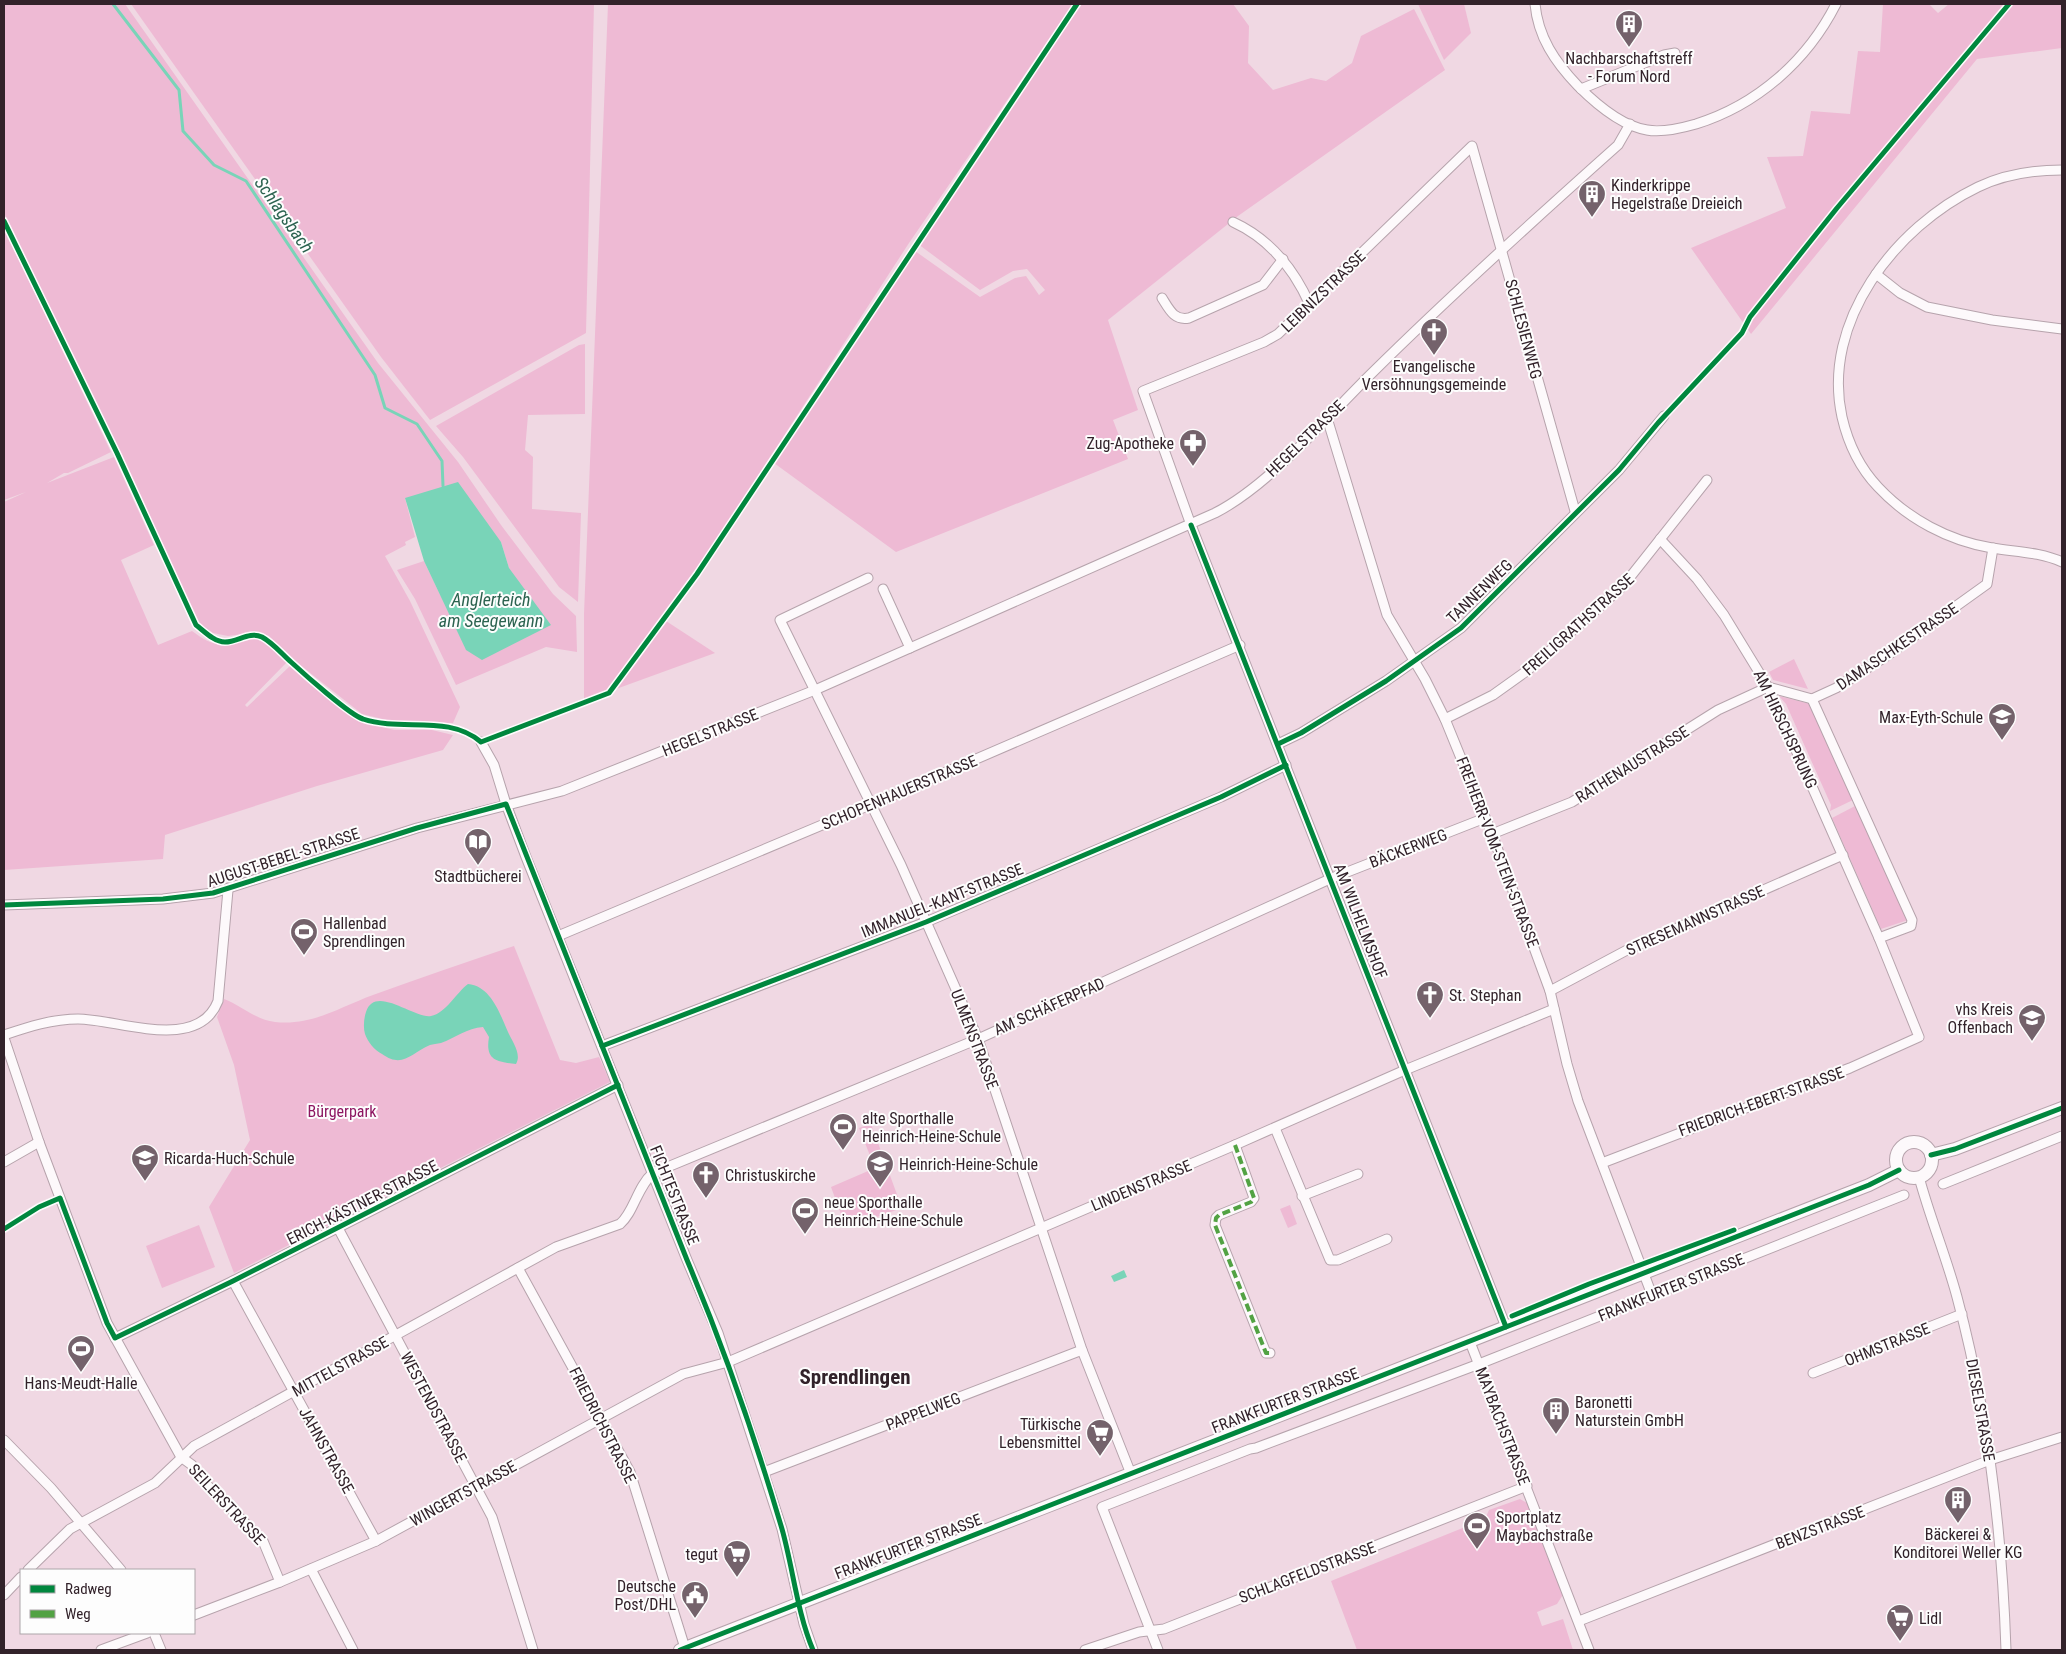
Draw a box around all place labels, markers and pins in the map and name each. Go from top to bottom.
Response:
building icon: Nachbarschaftstreff - Forum Nord [1614,9,1644,48]
place label: Nachbarschaftstreff - Forum Nord [1565,49,1693,86]
place label: Kinderkrippe Hegelstraße Dreieich [1611,176,1743,213]
building icon: Kinderkrippe Hegelstraße Dreieich [1577,179,1607,218]
church icon: Evangelische Versöhnungsgemeinde [1419,317,1449,356]
place label: Evangelische Versöhnungsgemeinde [1362,357,1506,394]
pharmacy icon: Zug-Apotheke [1178,428,1208,467]
place label: Zug-Apotheke [1087,434,1174,453]
school or university icon: Max-Eyth-Schule [1987,702,2017,741]
place label: Max-Eyth-Schule [1879,708,1983,727]
library icon: Stadtbücherei [463,827,493,866]
place label: Stadtbücherei [434,867,522,886]
place label: Hallenbad Sprendlingen [323,914,405,951]
sports icon: Hallenbad Sprendlingen [289,917,319,956]
church icon: St. Stephan [1415,980,1445,1019]
place label: St. Stephan [1449,986,1521,1005]
place label: vhs Kreis Offenbach [1948,1000,2013,1037]
school or university icon: vhs Kreis Offenbach [2017,1003,2047,1042]
place label: alte Sporthalle Heinrich-Heine-Schule [862,1109,1001,1146]
sports icon: alte Sporthalle Heinrich-Heine-Schule [828,1112,858,1151]
school or university icon: Ricarda-Huch-Schule [130,1143,160,1182]
place label: Ricarda-Huch-Schule [164,1149,295,1168]
school or university icon: Heinrich-Heine-Schule [865,1149,895,1188]
place label: Heinrich-Heine-Schule [899,1155,1038,1174]
church icon: Christuskirche [691,1160,721,1199]
place label: Christuskirche [725,1166,816,1185]
place label: neue Sporthalle Heinrich-Heine-Schule [824,1193,963,1230]
sports icon: neue Sporthalle Heinrich-Heine-Schule [790,1196,820,1235]
sports icon: Hans-Meudt-Halle [66,1334,96,1373]
place label: Hans-Meudt-Halle [25,1374,138,1393]
place label: Baronetti Naturstein GmbH [1575,1393,1684,1430]
building icon: Baronetti Naturstein GmbH [1541,1396,1571,1435]
place label: Türkische Lebensmittel [999,1415,1081,1452]
supermarket icon: Türkische Lebensmittel [1085,1418,1115,1457]
building icon: Bäckerei & Konditorei Weller KG [1943,1485,1973,1524]
place label: Sportplatz Maybachstraße [1496,1508,1593,1545]
sports icon: Sportplatz Maybachstraße [1462,1511,1492,1550]
place label: Bäckerei & Konditorei Weller KG [1894,1525,2022,1562]
supermarket icon: tegut [722,1539,752,1578]
place label: tegut [685,1545,718,1564]
place label: Deutsche Post/DHL [615,1577,676,1614]
public building icon: Deutsche Post/DHL [680,1580,710,1619]
supermarket icon: Lidl [1885,1603,1915,1642]
place label: Lidl [1919,1609,1942,1628]

